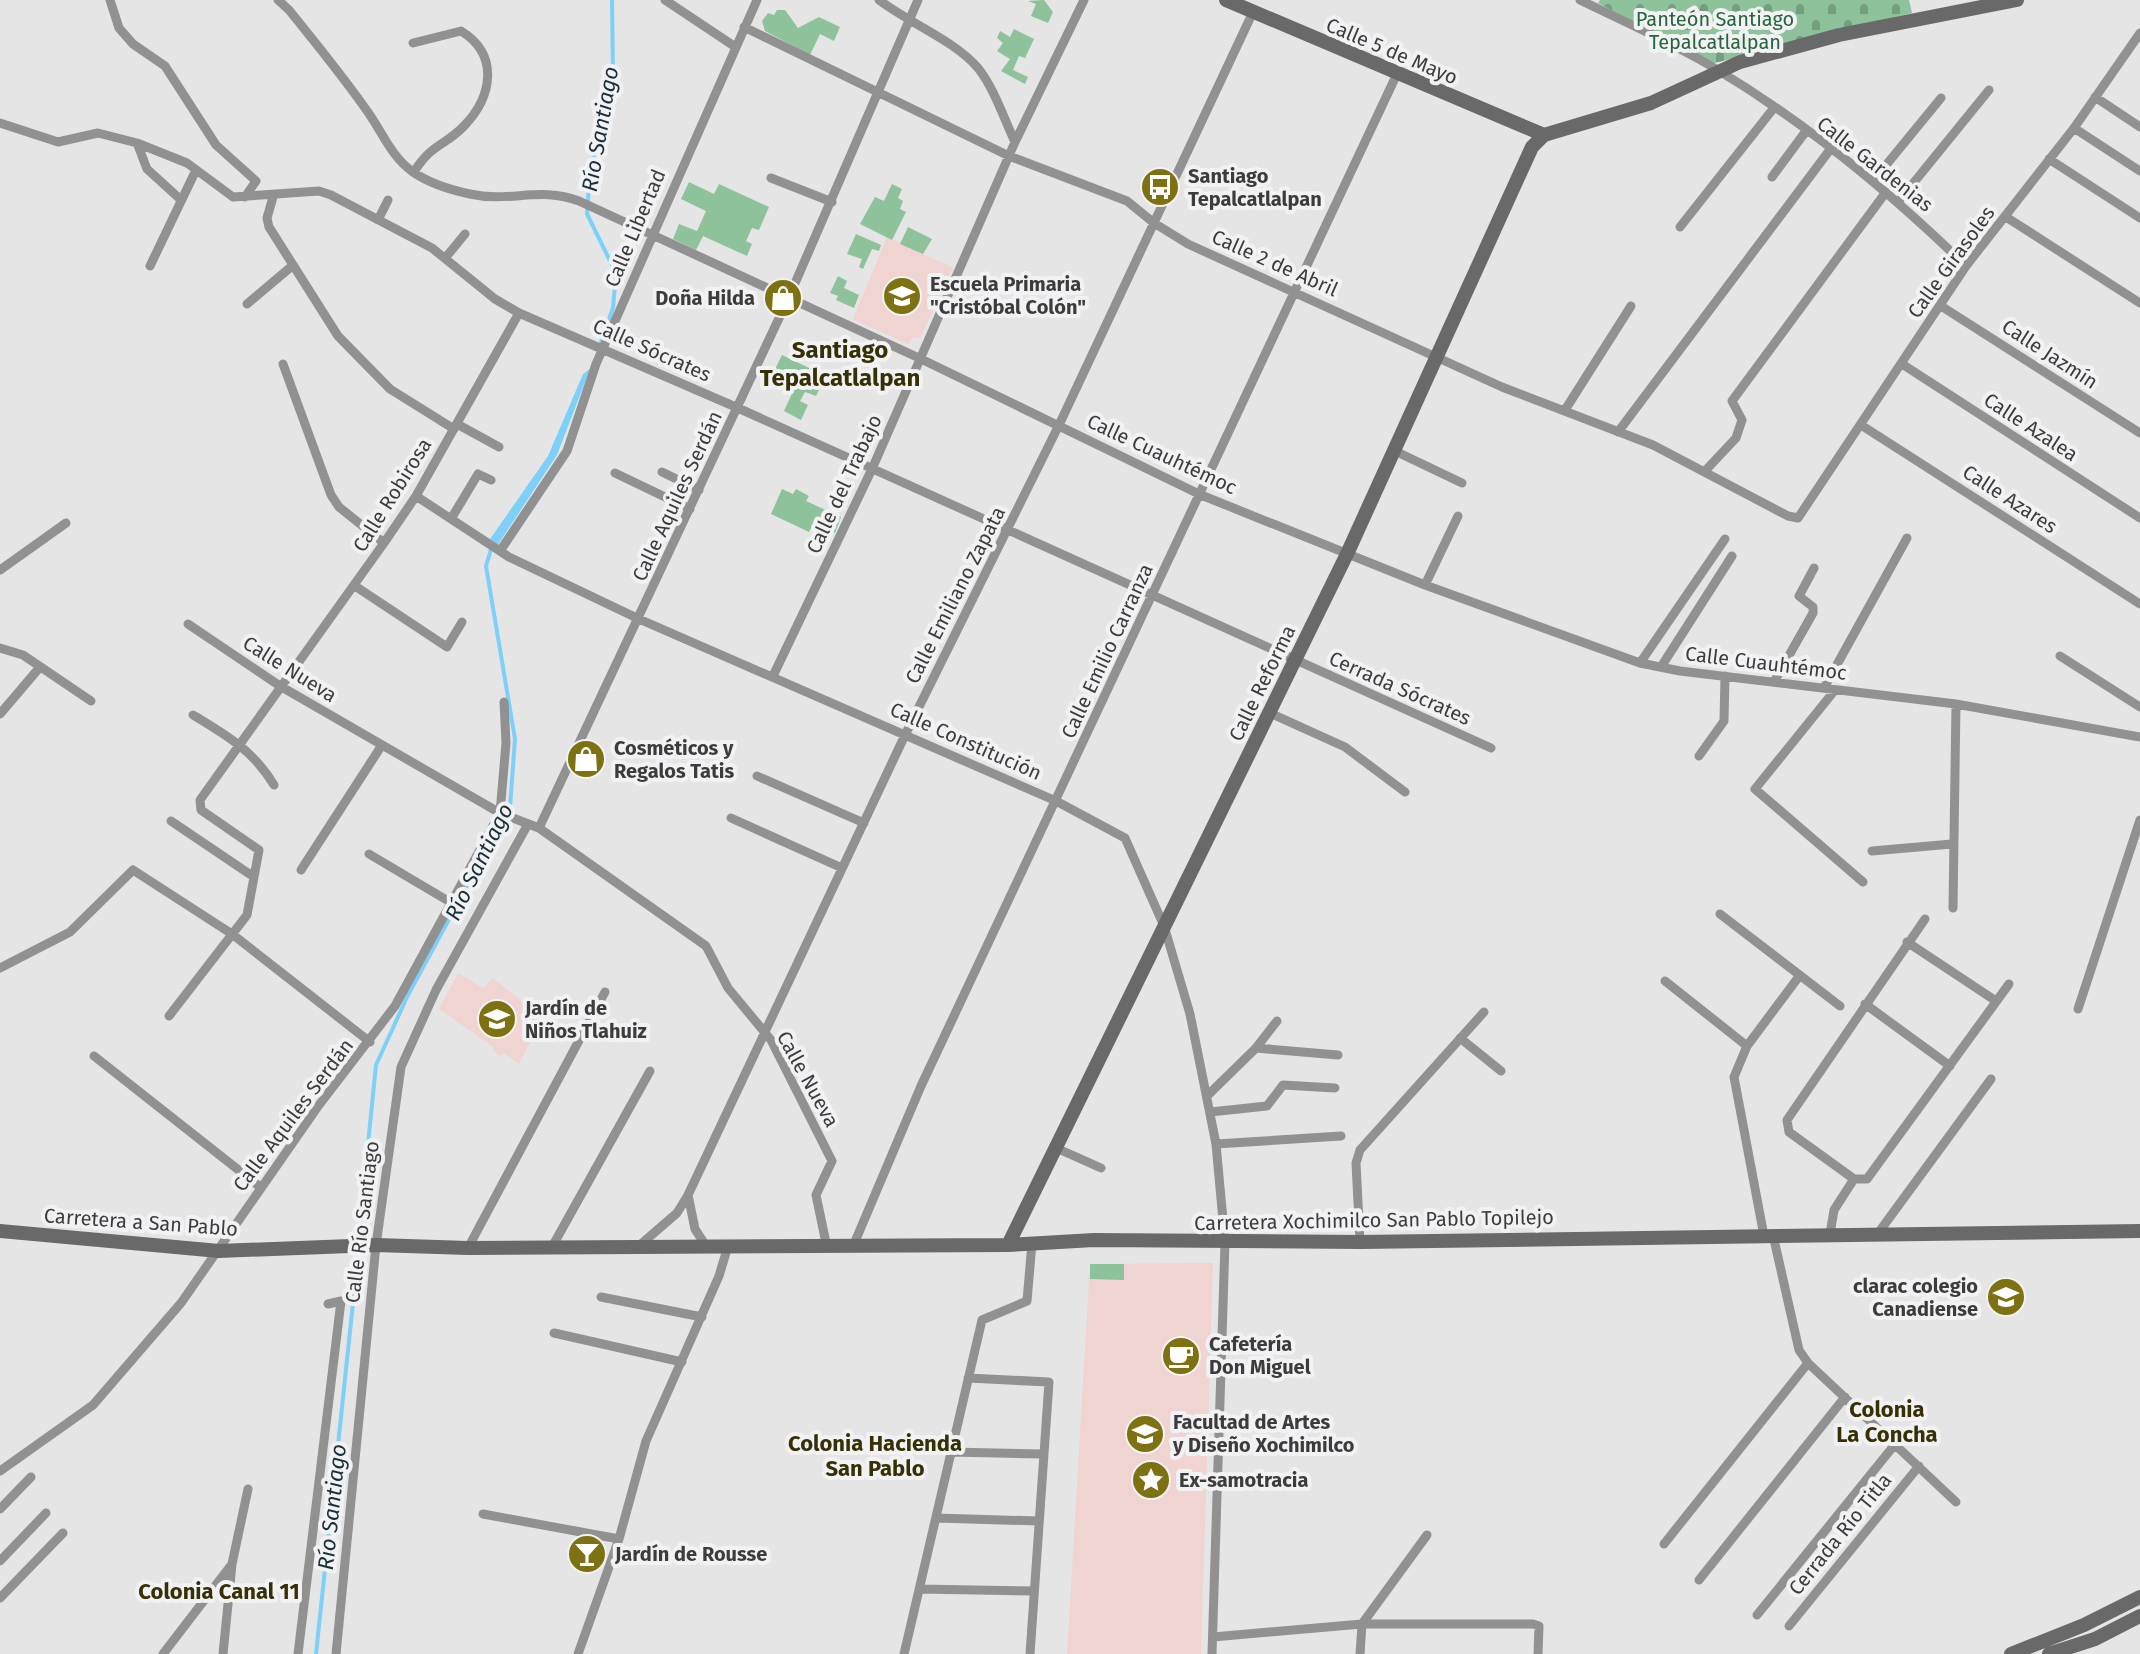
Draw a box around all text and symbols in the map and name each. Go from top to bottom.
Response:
park label: Panteón Santiago Tepalcatlalpan [1636,7,1794,54]
street label: Calle 5 de Mayo [1323,12,1461,90]
water label: Río Santiago [576,64,624,194]
street label: Calle Gardenias [1812,111,1938,217]
place label: Santiago Tepalcatlalpan [1188,164,1322,211]
street label: Calle Libertad [599,166,671,290]
bus stop icon: Santiago Tepalcatlalpan [1139,166,1181,208]
street label: Calle Girasoles [1902,201,2000,323]
street label: Calle 2 de Abril [1208,224,1342,302]
place label: Escuela Primaria "Cristóbal Colón" [930,272,1086,319]
school or university icon: Escuela Primaria "Cristóbal Colón" [881,275,923,317]
shop icon: Doña Hilda [762,277,804,319]
place label: Doña Hilda [655,286,755,310]
street label: Calle Sócrates [589,313,715,387]
street label: Calle Jazmín [1997,314,2103,394]
district label: Santiago Tepalcatlalpan [760,336,920,392]
street label: Calle Azalea [1979,388,2083,466]
street label: Calle Aquiles Serdán [627,407,727,585]
street label: Calle Cuauhtémoc [1083,409,1241,499]
street label: Calle del Trabajo [801,411,887,557]
street label: Calle Robirosa [348,434,436,556]
street label: Calle Azares [1958,460,2062,538]
street label: Calle Emiliano Zapata [900,502,1010,688]
street label: Calle Emilio Carranza [1056,560,1158,742]
street label: Calle Reforma [1224,621,1300,745]
street label: Calle Nueva [239,631,341,707]
street label: Calle Cuauhtémoc [1684,641,1848,685]
street label: Cerrada Sócrates [1325,646,1475,730]
street label: Calle Constitución [886,697,1046,785]
place label: Cosméticos y Regalos Tatis [614,736,734,783]
shop icon: Cosméticos y Regalos Tatis [565,738,607,780]
water label: Río Santiago [439,799,519,925]
place label: Jardín de Niños Tlahuiz [524,996,647,1043]
school or university icon: Jardín de Niños Tlahuiz [476,998,518,1040]
street label: Calle Nueva [772,1027,844,1131]
street label: Calle Aquiles Serdán [228,1034,358,1196]
street label: Calle Río Santiago [340,1140,384,1304]
street label: Carretera a San Pablo [43,1203,239,1241]
street label: Carretera Xochimilco San Pablo Topilejo [1194,1205,1554,1235]
place label: clarac colegio Canadiense [1853,1274,1978,1321]
school or university icon: clarac colegio Canadiense [1985,1276,2027,1318]
place label: Cafetería Don Miguel [1209,1332,1311,1379]
cafe icon: Cafetería Don Miguel [1160,1335,1202,1377]
district label: Colonia La Concha [1836,1396,1938,1448]
place label: Facultad de Artes y Diseño Xochimilco [1172,1410,1355,1457]
school or university icon: Facultad de Artes y Diseño Xochimilco [1124,1413,1166,1455]
district label: Colonia Hacienda San Pablo [788,1430,962,1482]
water label: Río Santiago [312,1443,352,1571]
place icon: Ex-samotracia [1130,1459,1172,1501]
place label: Ex-samotracia [1179,1468,1308,1492]
street label: Cerrada Río Titla [1784,1468,1896,1600]
bar icon: Jardín de Rousse [566,1533,608,1575]
place label: Jardín de Rousse [614,1542,767,1566]
district label: Colonia Canal 11 [138,1578,300,1605]

